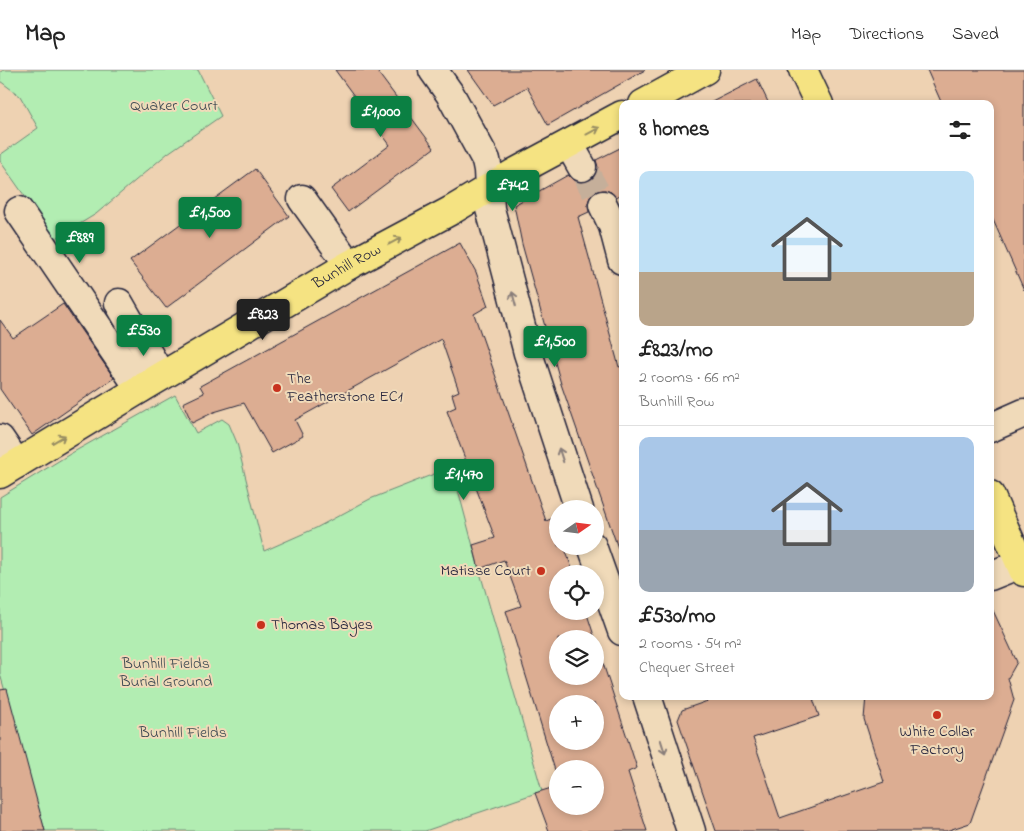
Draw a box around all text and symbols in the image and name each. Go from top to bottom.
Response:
text: Map [25,17,66,52]
text: Map [791,22,821,48]
text: Directions [849,22,924,48]
text: Saved [952,22,999,48]
park label: Quaker Court [130,94,218,118]
pin: £1,000 [340,96,422,138]
text: £1,000 [362,100,400,124]
text: 8 homes [639,115,709,145]
icon: filters [946,116,974,144]
one-way arrow [585,126,600,136]
pin: £742 [483,170,543,212]
text: £742 [497,174,529,198]
pin: £1,500 [169,196,251,239]
text: £1,500 [190,201,230,225]
icon: home [762,204,852,294]
pin: £889 [50,222,110,264]
text: £889 [67,226,93,250]
one-way arrow [388,236,403,246]
street label: Bunhill Row [307,238,385,296]
one-way arrow [509,292,518,308]
pin: £823 [233,298,293,341]
text: £823 [248,303,278,327]
pin: £530 [114,314,174,357]
text: £530 [128,319,160,343]
pin: £1,500 [514,326,596,368]
text: £1,500 [535,330,575,354]
text: £823/mo [639,336,713,366]
text: 2 rooms · 66 m² [639,366,740,390]
place label: The Featherstone EC1 [286,367,403,409]
marker: The Featherstone EC1 [271,382,283,394]
text: Bunhill Row [639,390,714,414]
one-way arrow [52,433,66,443]
one-way arrow [556,447,566,463]
pin: £1,470 [423,458,505,501]
text: £1,470 [445,463,483,487]
icon: home [762,469,852,559]
north arrow [549,500,604,555]
map controls [549,500,604,815]
place label: Matisse Court [440,559,532,583]
marker: Matisse Court [535,565,547,577]
button: locate [549,565,604,620]
text: £530/mo [639,602,716,632]
place label: Thomas Bayes [271,613,373,637]
marker: Thomas Bayes [255,619,267,631]
button: layers [549,630,604,685]
text: 2 rooms · 54 m² [639,632,741,656]
park label: Bunhill Fields Burial Ground [119,652,212,694]
text: Chequer Street [639,656,735,680]
button: + [549,695,604,750]
marker: White Collar Factory [931,709,943,721]
place label: White Collar Factory [899,720,975,762]
park label: Bunhill Fields [138,721,227,745]
one-way arrow [659,739,669,755]
button: − [549,760,604,815]

